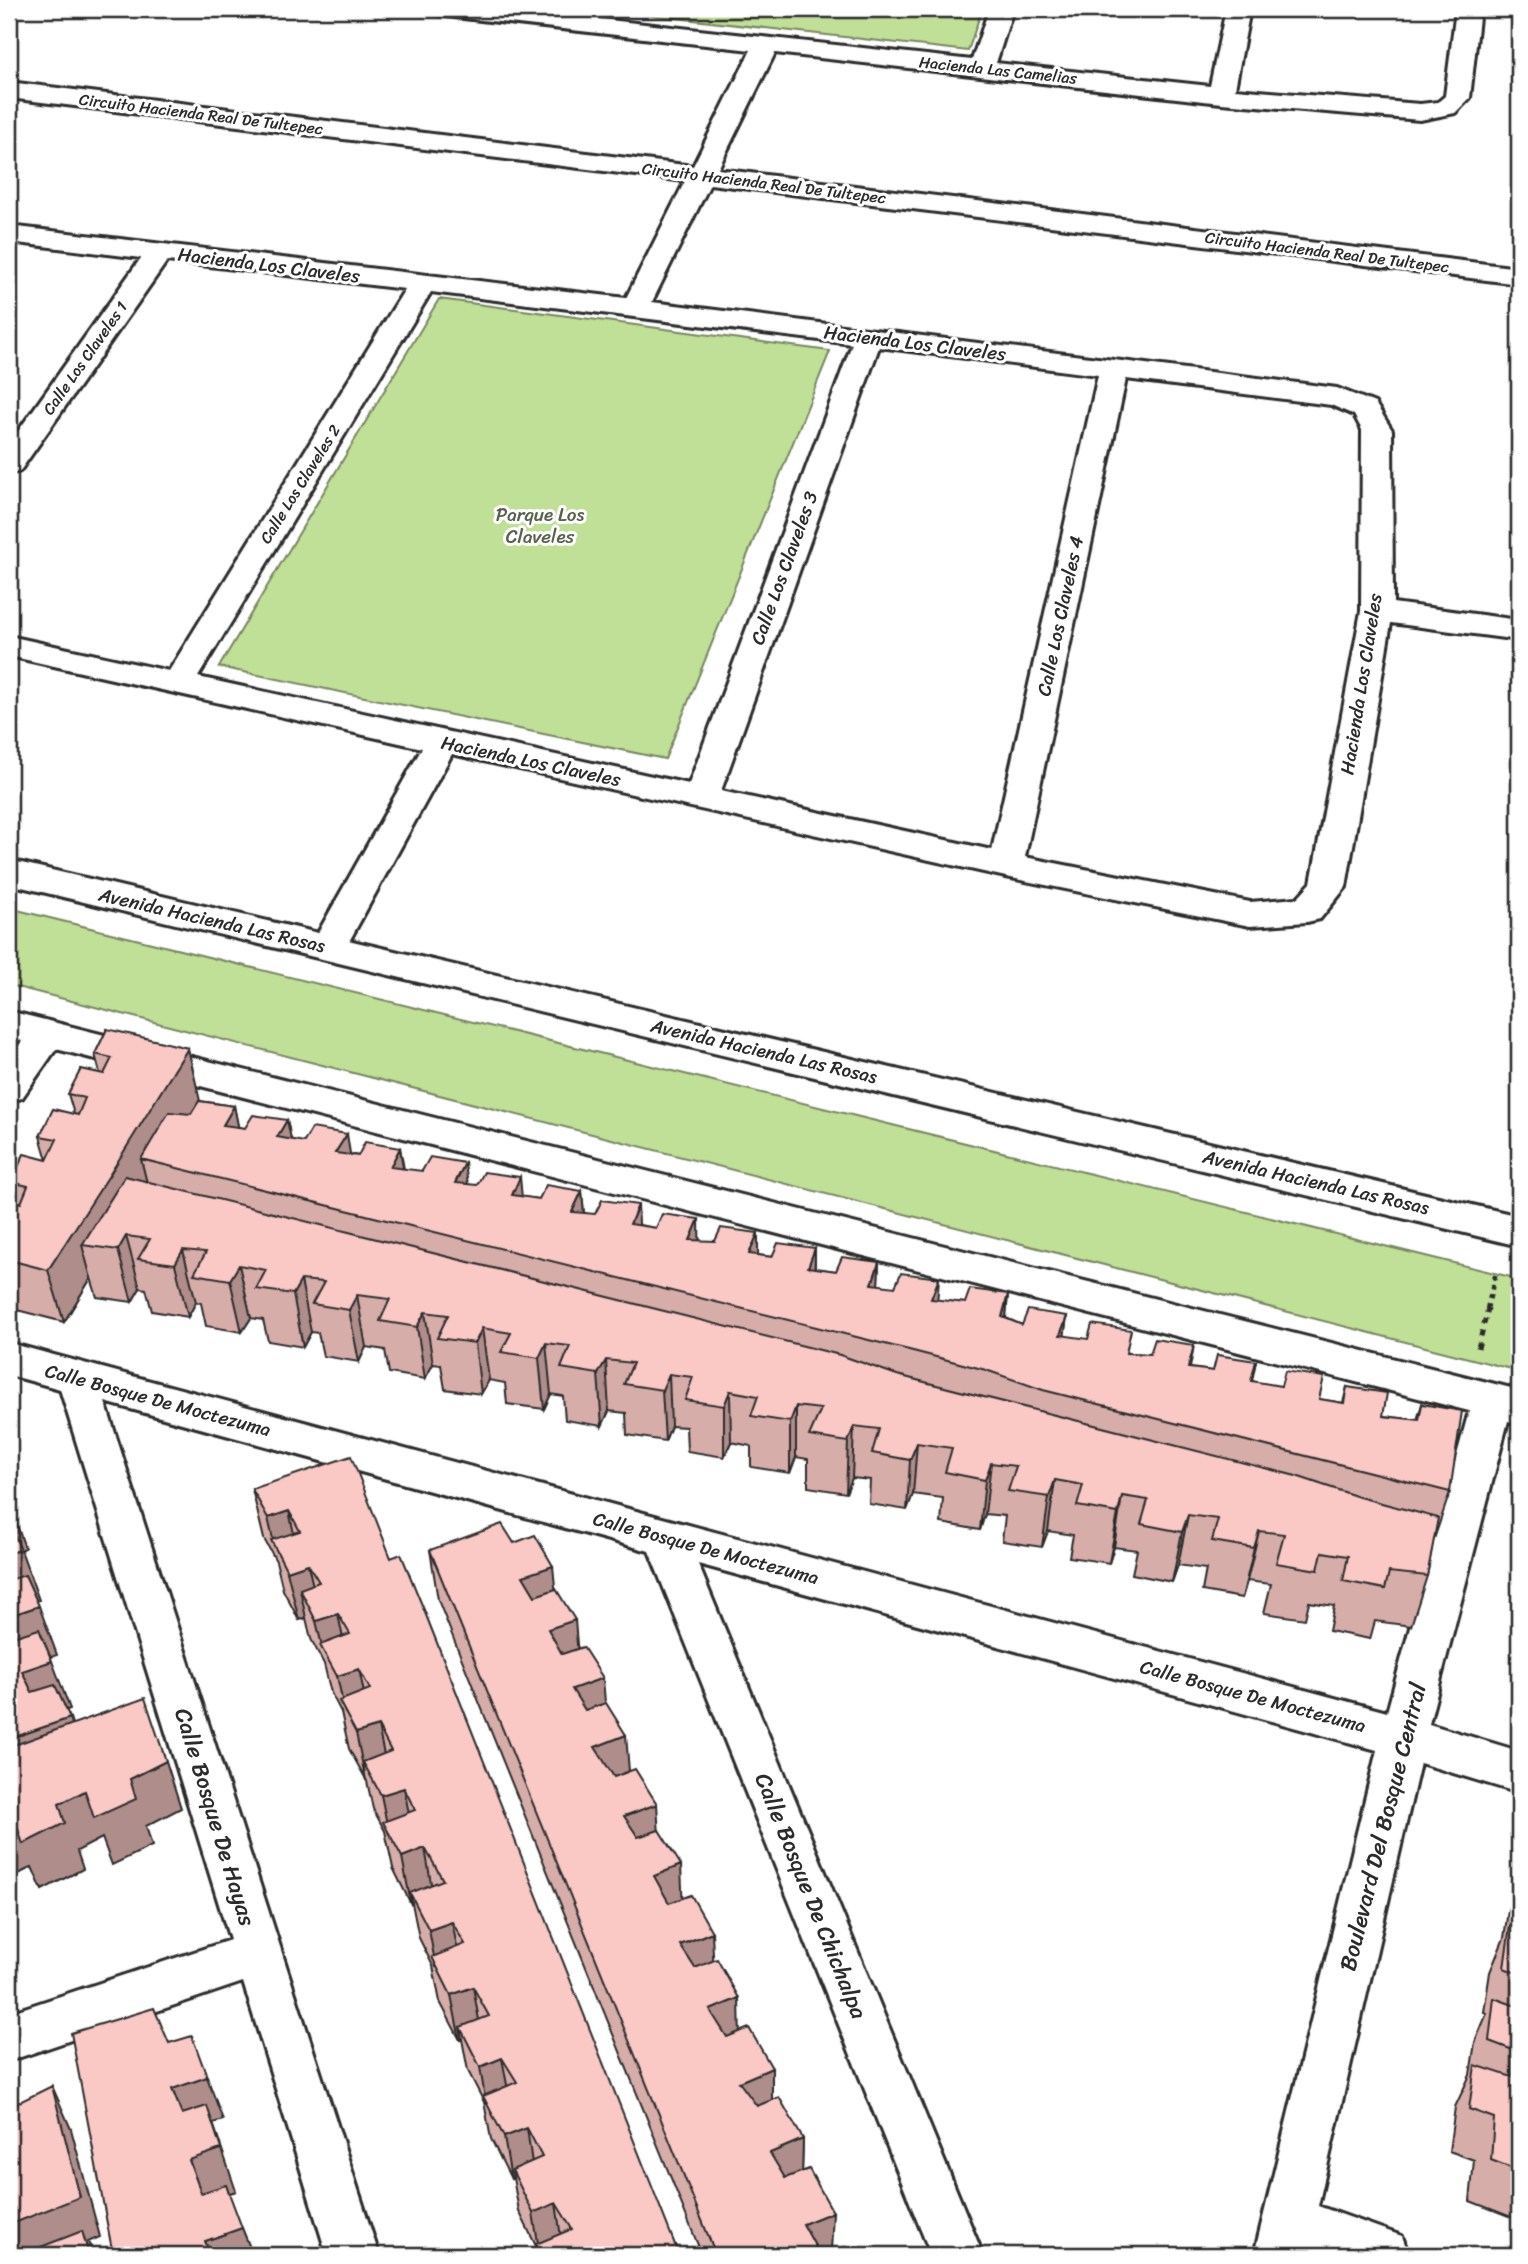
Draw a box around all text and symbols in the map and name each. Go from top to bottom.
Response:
street label: Hacienda Las Camelias [918,47,1079,93]
street label: Circuito Hacienda Real De Tultepec [77,85,325,143]
street label: Circuito Hacienda Real De Tultepec [640,154,888,212]
street label: Circuito Hacienda Real De Tultepec [1203,223,1451,281]
street label: Hacienda Los Claveles [176,237,362,293]
street label: Calle Los Claveles 1 [35,295,135,421]
street label: Hacienda Los Claveles [822,315,1008,371]
street label: Calle Los Claveles 2 [252,418,348,550]
street label: Calle Los Claveles 3 [741,486,827,650]
park label: Parque Los Claveles [496,498,585,553]
street label: Calle Los Claveles 4 [1027,533,1093,699]
street label: Hacienda Los Claveles [1330,591,1392,777]
street label: Hacienda Los Claveles [438,726,624,796]
street label: Avenida Hacienda Las Rosas [94,878,329,962]
street label: Avenida Hacienda Las Rosas [646,1009,881,1093]
street label: Avenida Hacienda Las Rosas [1198,1140,1433,1224]
street label: Calle Bosque De Moctezuma [41,1354,275,1446]
street label: Calle Bosque De Moctezuma [589,1502,823,1594]
street label: Calle Bosque De Moctezuma [1136,1650,1370,1742]
street label: Boulevard Del Bosque Central [1327,1678,1439,1975]
street label: Calle Bosque De Hayas [162,1703,268,1932]
street label: Calle Bosque De Chichalpa [743,1767,879,2026]

